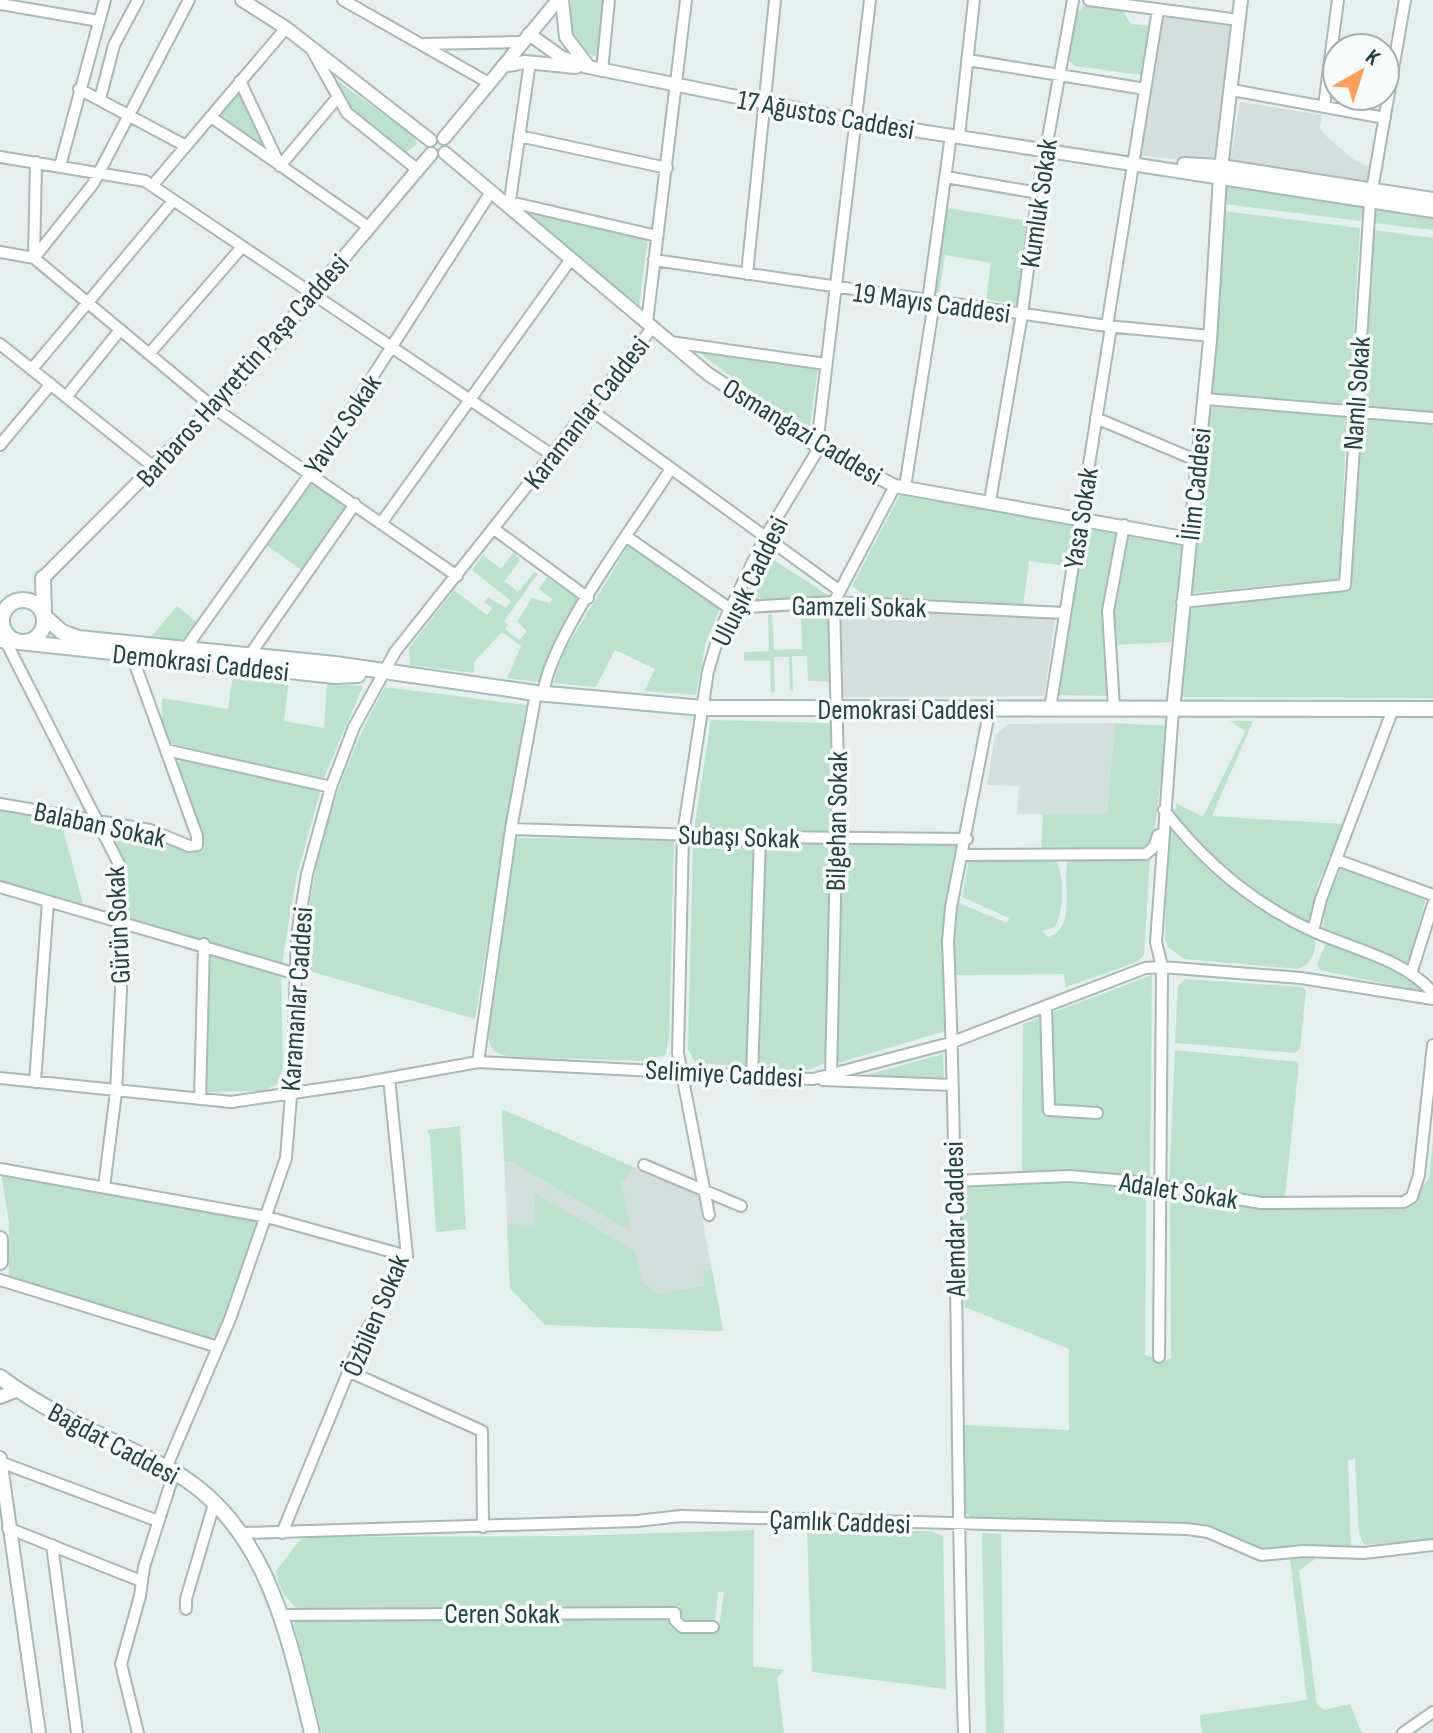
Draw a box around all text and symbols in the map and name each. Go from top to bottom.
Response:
north arrow [1321,32,1401,112]
text: K [1360,44,1385,72]
street label: 17 Ağustos Caddesi [735,84,917,147]
street label: Kumluk Sokak [1014,136,1065,270]
street label: Barbaros Hayrettin Paşa Caddesi [130,248,356,494]
street label: 19 Mayıs Caddesi [851,276,1012,331]
street label: Karamanlar Caddesi [517,330,657,496]
street label: Namlı Sokak [1337,335,1378,451]
street label: Yavuz Sokak [298,368,389,481]
street label: Osmangazi Caddesi [717,372,888,493]
street label: İlim Caddesi [1174,426,1219,542]
street label: Yasa Sokak [1057,465,1106,571]
street label: Uluışık Caddesi [705,511,796,652]
street label: Gamzeli Sokak [791,590,927,625]
street label: Demokrasi Caddesi [111,638,291,689]
street label: Demokrasi Caddesi [817,694,995,727]
street label: Bilgehan Sokak [820,750,855,891]
street label: Balaban Sokak [31,795,169,856]
street label: Subaşı Sokak [678,819,801,856]
street label: Gürün Sokak [99,865,138,985]
street label: Karamanlar Caddesi [275,906,320,1092]
street label: Selimiye Caddesi [644,1054,803,1095]
street label: Alemdar Caddesi [938,1141,973,1298]
street label: Adalet Sokak [1116,1166,1241,1217]
street label: Özbilen Sokak [336,1249,417,1382]
street label: Bağdat Caddesi [42,1396,184,1493]
street label: Çamlık Caddesi [769,1504,911,1541]
street label: Ceren Sokak [444,1598,560,1631]

